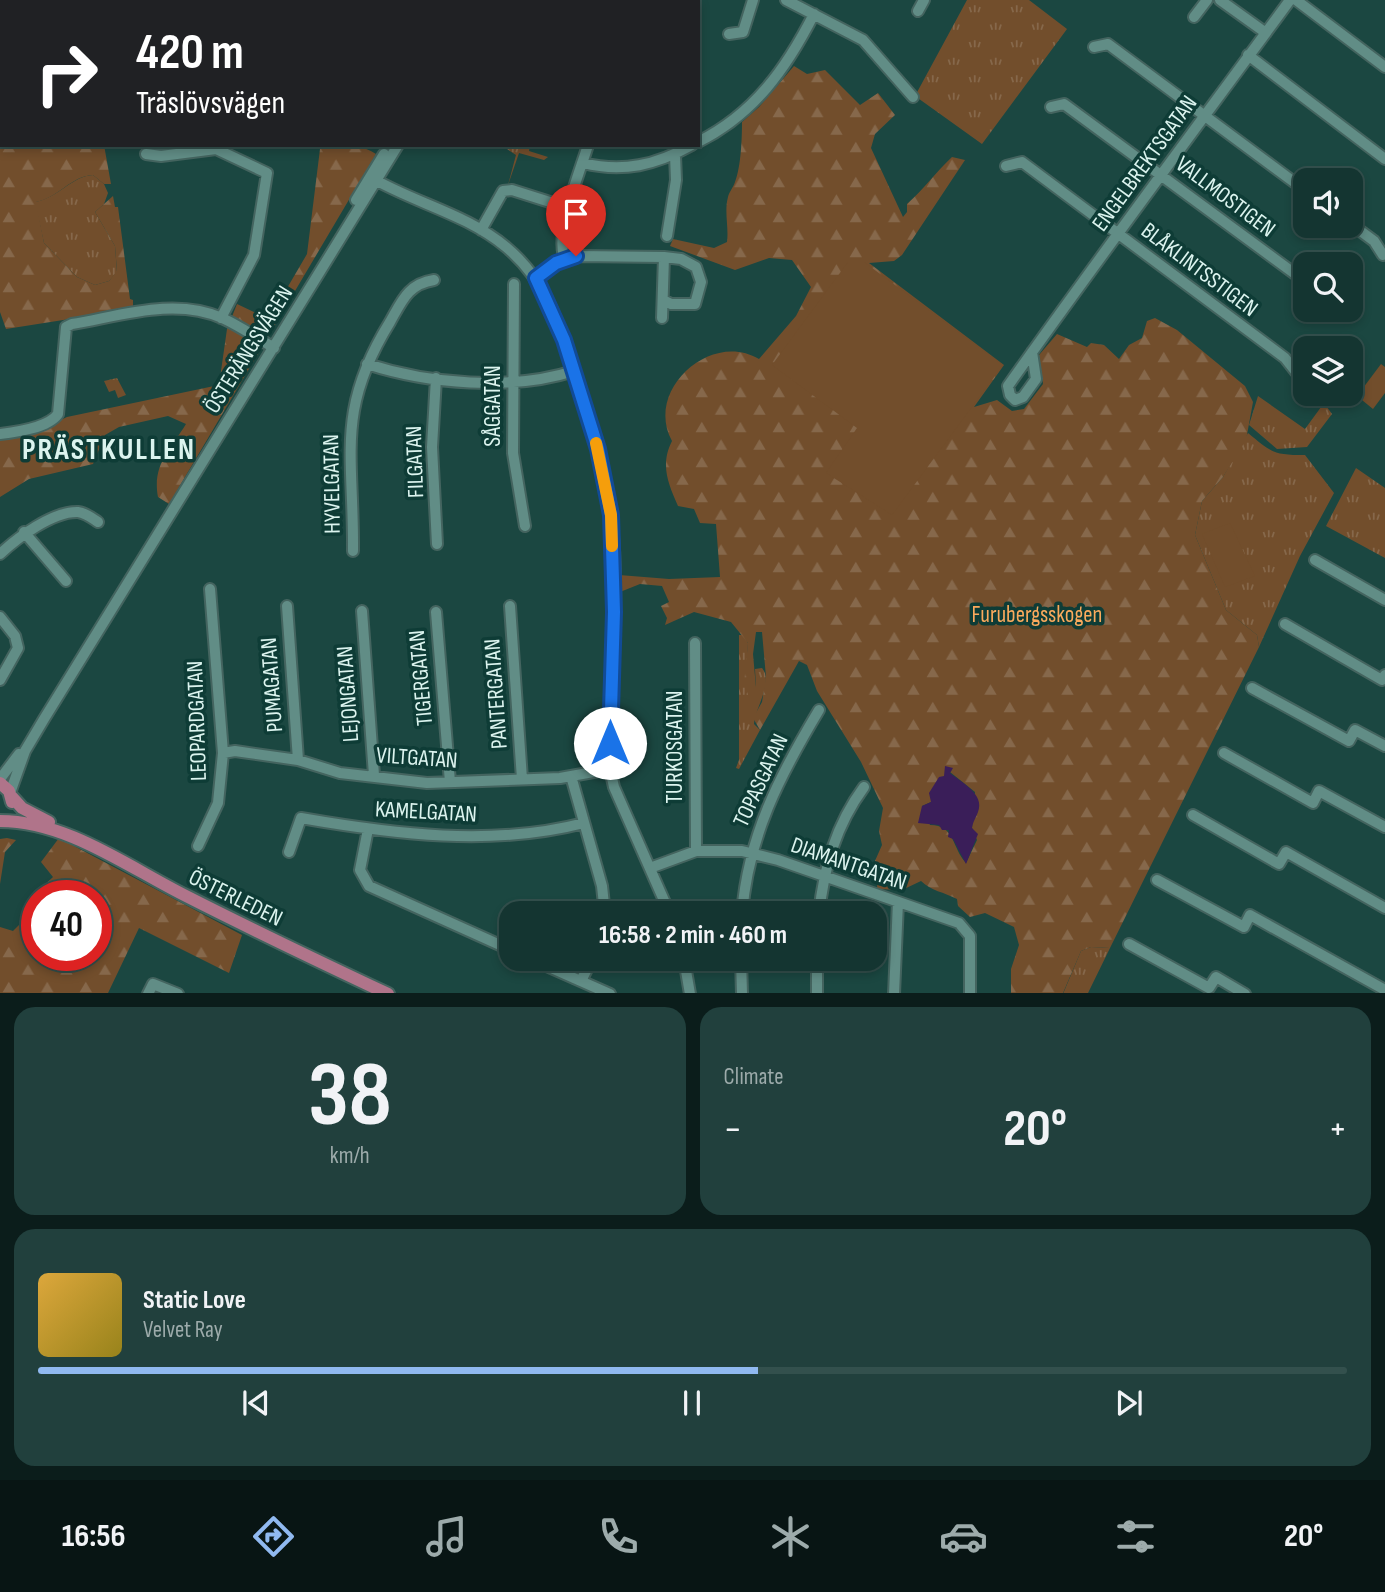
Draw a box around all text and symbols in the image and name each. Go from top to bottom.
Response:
text: 420 m [136,24,244,83]
icon: right [21,28,112,119]
text: Träslövsvägen [136,84,285,123]
street label: ENGELBREKTSGATAN [1086,90,1203,237]
street label: VALLMOSTIGEN [1170,150,1281,243]
map controls [1293,168,1363,406]
button: sound [1293,168,1363,238]
pin [546,184,606,256]
icon: arrive [557,195,595,233]
street label: BLÅKLINTSSTIGEN [1135,217,1263,323]
button: search [1293,252,1363,322]
street label: ÖSTERÄNGSVÄGEN [199,281,299,418]
button: layers [1293,336,1363,406]
street label: SÅGGATAN [479,365,507,447]
street label: FILGATAN [400,425,430,499]
district label: PRÄSTKULLEN [22,432,196,468]
street label: HYVELGATAN [317,434,347,534]
park label: Furubergsskogen [972,601,1102,629]
street label: TIGERGATAN [403,629,439,727]
street label: PUMAGATAN [255,637,289,733]
street label: PANTERGATAN [478,638,514,750]
street label: LEJONGATAN [331,645,365,743]
street label: LEOPARDGATAN [181,660,213,782]
street label: TURKOSGATAN [661,691,689,803]
position arrow [573,706,647,780]
street label: TOPASGATAN [727,729,795,831]
street label: VILTGATAN [375,741,458,775]
street label: KAMELGATAN [374,795,478,829]
street label: DIAMANTGATAN [787,831,910,897]
street label: ÖSTERLEDEN [184,863,287,933]
speed limit sign: 40 [21,880,112,971]
text: 16:58 · 2 min · 460 m [599,920,787,951]
text: 38 [308,1042,392,1151]
text: Climate [724,1063,783,1091]
text: 20° [1003,1098,1067,1161]
text: − [724,1107,742,1152]
text: + [1328,1107,1347,1152]
text: km/h [330,1142,370,1170]
text: Static Love [143,1285,246,1316]
text: Velvet Ray [143,1316,223,1344]
icon: previous [237,1384,275,1422]
icon: pause [673,1384,711,1422]
icon: next [1110,1384,1148,1422]
icon: directions [249,1512,298,1561]
icon: music [422,1512,471,1561]
icon: phone [594,1512,643,1561]
icon: climate [766,1512,815,1561]
icon: car [939,1512,988,1561]
icon: filters [1111,1512,1160,1561]
text: 16:56 [62,1517,126,1556]
text: 20° [1284,1517,1323,1556]

